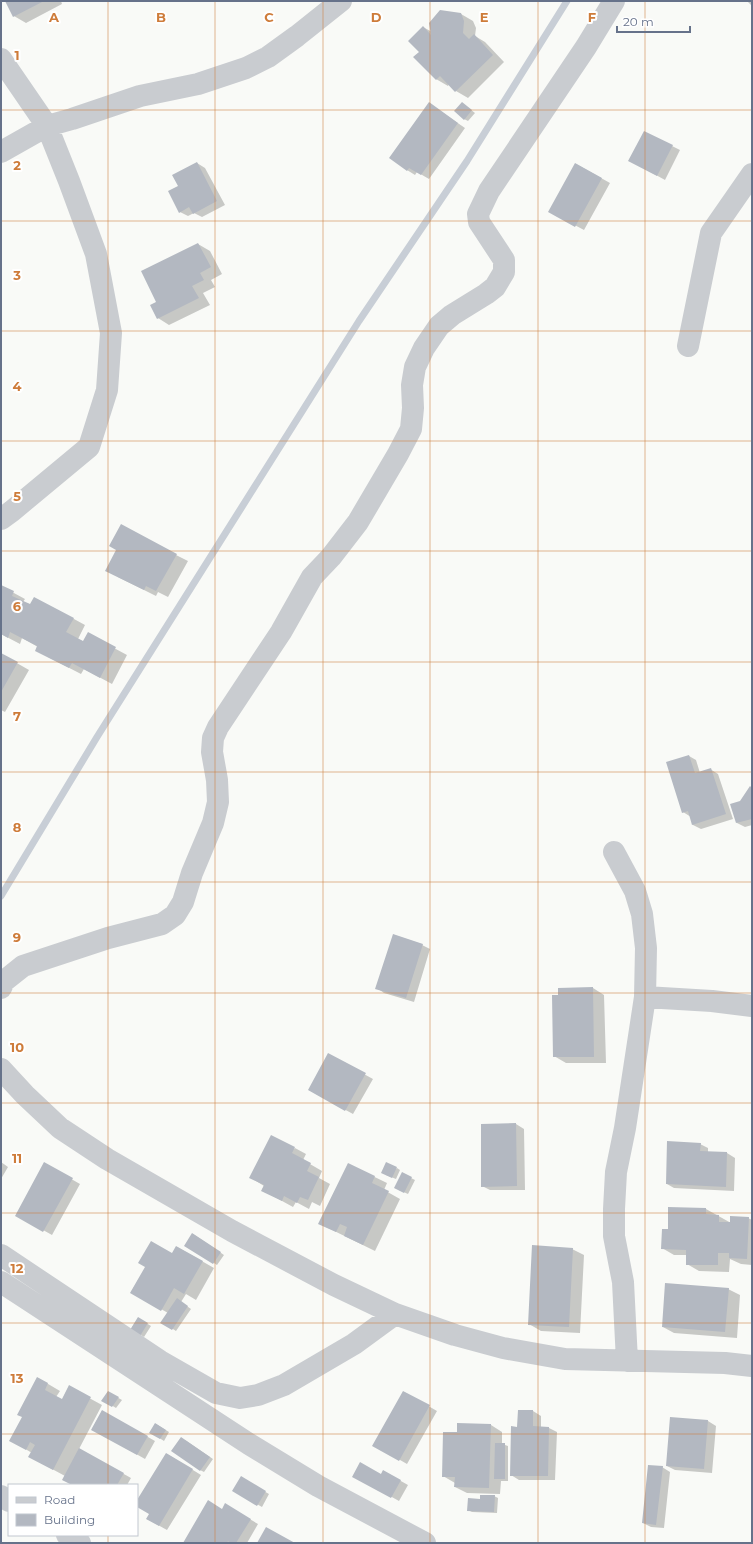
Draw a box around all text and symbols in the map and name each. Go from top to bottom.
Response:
scale bar [617,8,690,34]
text: A [48,9,60,25]
text: B [156,9,166,25]
text: C [264,9,274,25]
text: D [371,9,382,25]
text: E [480,9,489,25]
text: F [588,9,596,25]
text: 20 m [623,14,654,29]
text: 1 [14,47,20,63]
text: 2 [13,157,21,173]
text: 3 [12,267,21,283]
text: 4 [13,378,22,394]
text: 5 [13,488,21,504]
text: 6 [13,598,22,614]
text: 7 [13,708,21,724]
text: 8 [13,819,22,835]
text: 9 [13,929,21,945]
text: 10 [10,1039,24,1055]
text: 11 [12,1150,22,1166]
text: 12 [11,1260,24,1276]
text: 13 [11,1370,24,1386]
legend [8,1484,138,1536]
text: Road [44,1492,75,1507]
text: Building [44,1512,95,1527]

